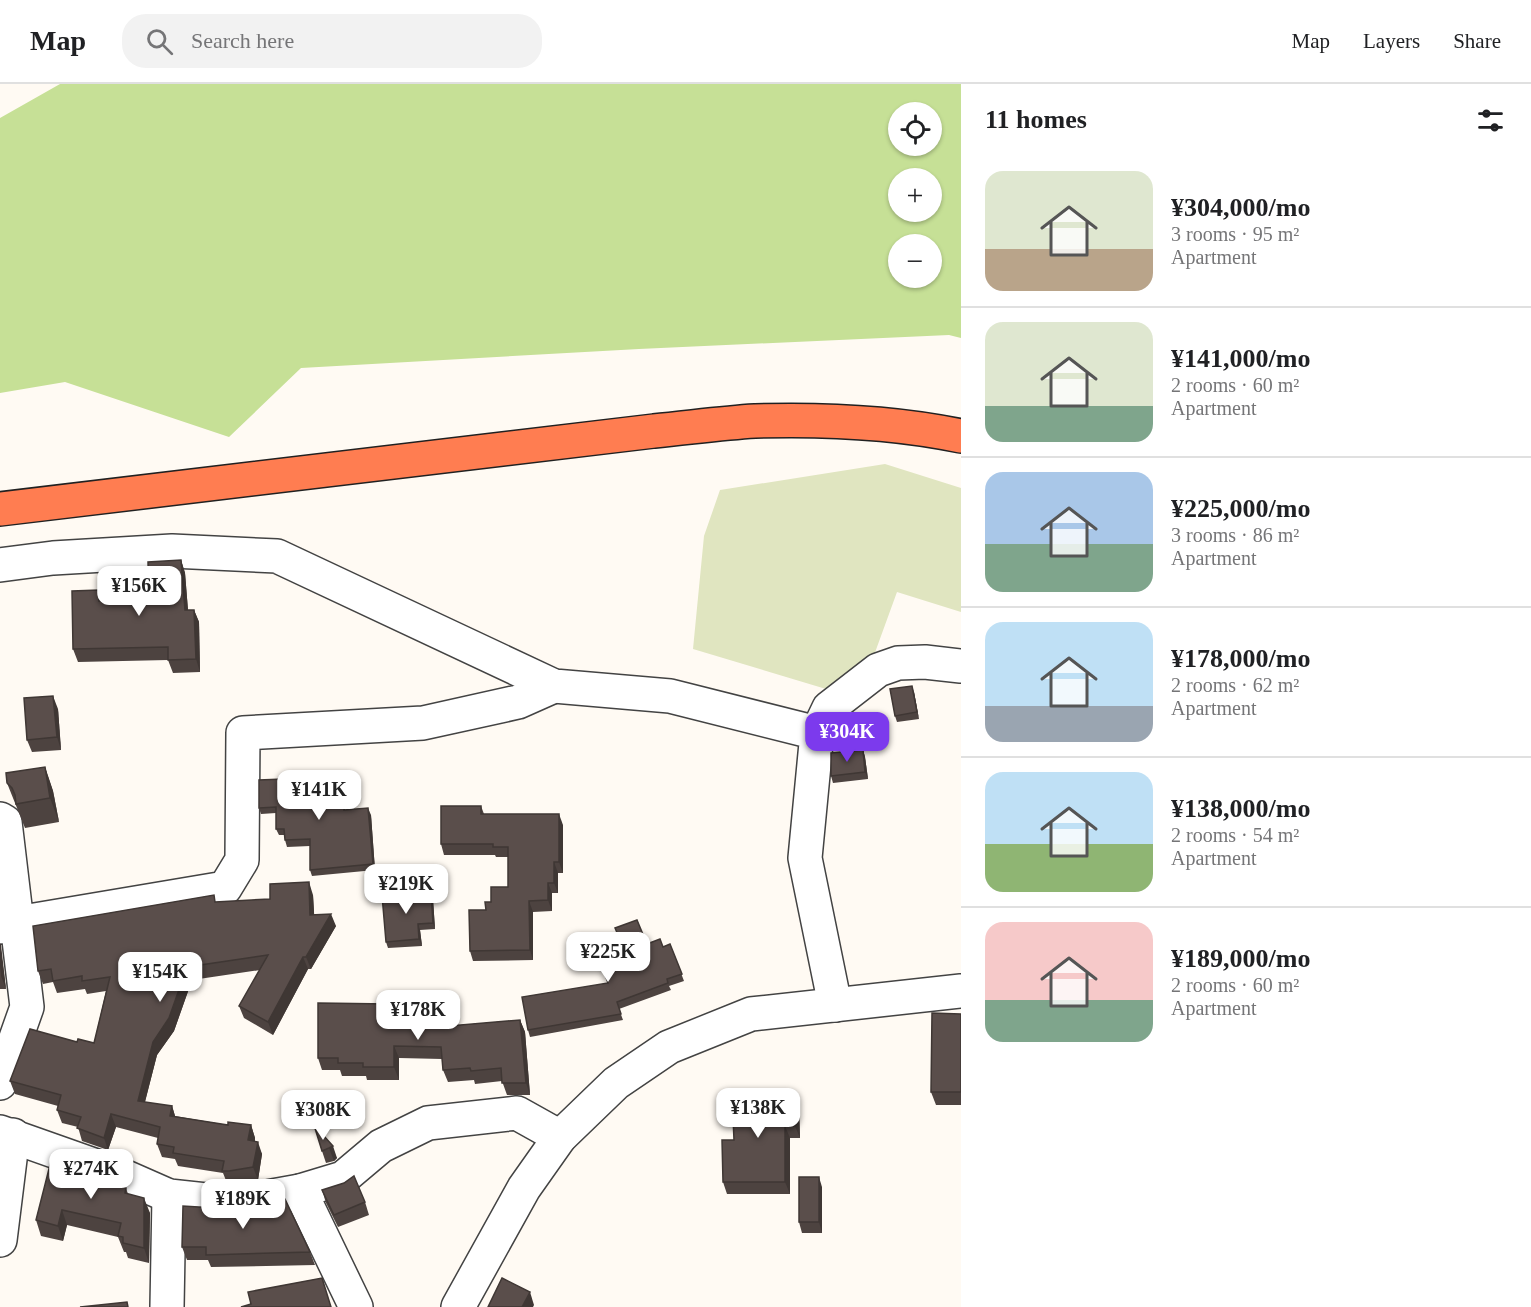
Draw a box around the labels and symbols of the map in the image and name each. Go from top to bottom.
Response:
pin: ¥156K [97,566,181,617]
pin: ¥304K [805,712,889,763]
pin: ¥141K [277,770,361,821]
pin: ¥219K [364,864,448,915]
pin: ¥225K [566,932,650,983]
pin: ¥154K [118,952,202,1003]
pin: ¥178K [376,990,460,1041]
pin: ¥138K [716,1088,800,1139]
pin: ¥308K [281,1090,365,1141]
pin: ¥274K [49,1149,133,1200]
pin: ¥189K [201,1179,285,1230]

